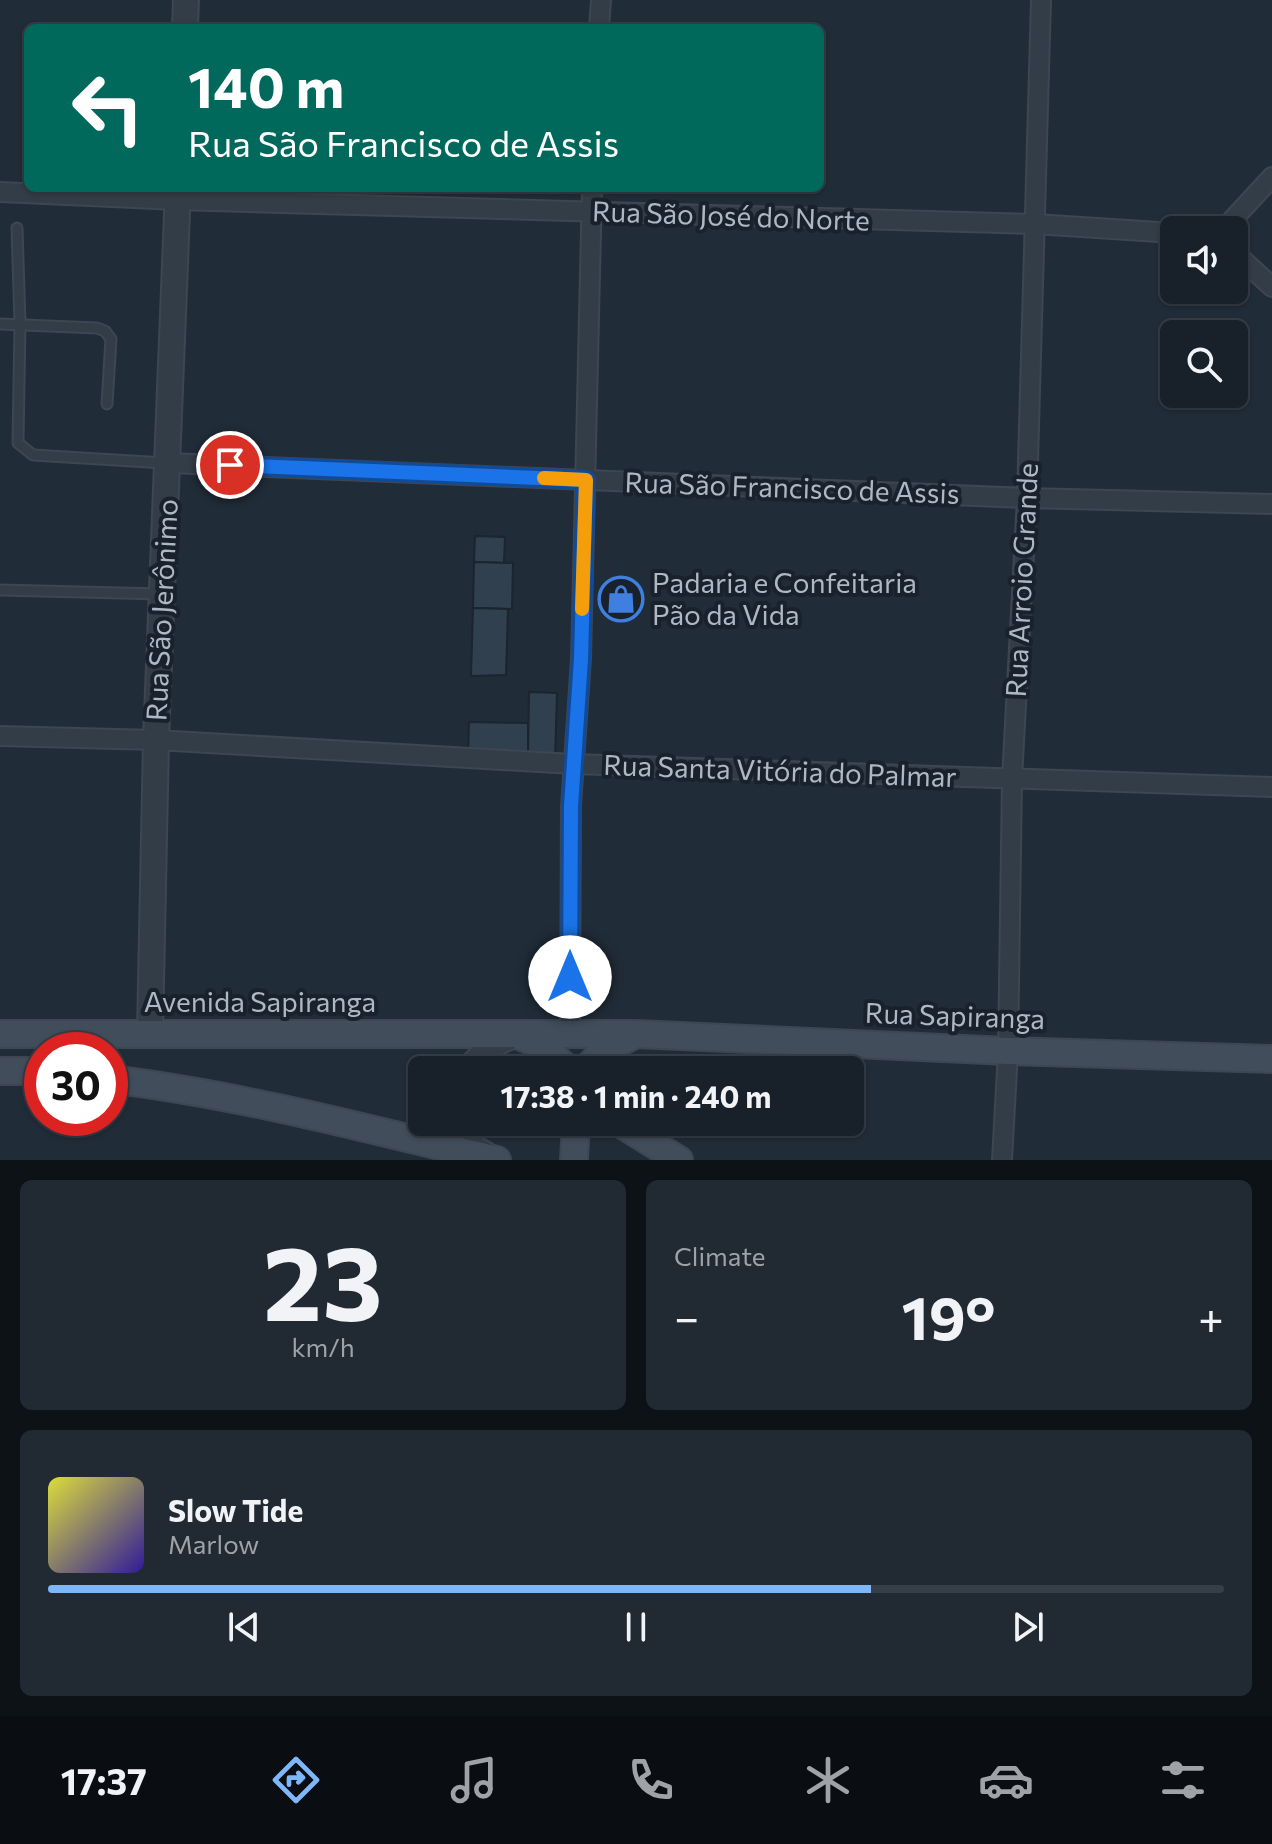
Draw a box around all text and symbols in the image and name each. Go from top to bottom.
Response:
text: 140 m [188,51,344,120]
icon: left [56,56,160,160]
text: Rua São Francisco de Assis [188,120,619,164]
street label: Rua São José do Norte [591,193,871,237]
map controls [1160,216,1248,408]
button: sound [1160,216,1248,304]
button: search [1160,320,1248,408]
pin [196,431,264,499]
icon: arrive [208,443,252,487]
street label: Rua Arroio Grande [998,462,1044,698]
street label: Rua São Francisco de Assis [624,464,960,510]
street label: Rua São Jerônimo [138,498,184,722]
place label: Padaria e Confeitaria Pão da Vida [652,565,917,631]
shop icon: Padaria e Confeitaria Pão da Vida [597,575,645,623]
street label: Rua Santa Vitória do Palmar [603,747,957,793]
position arrow [528,935,612,1019]
street label: Avenida Sapiranga [144,984,376,1018]
street label: Rua Sapiranga [864,995,1046,1035]
speed limit sign: 30 [24,1032,128,1136]
text: 17:38 · 1 min · 240 m [501,1077,771,1114]
text: 23 [263,1215,383,1342]
text: Climate [674,1240,766,1271]
text: 19° [901,1279,996,1352]
text: − [674,1289,699,1343]
text: + [1198,1289,1224,1343]
text: km/h [291,1331,355,1362]
text: Slow Tide [168,1491,303,1528]
text: Marlow [168,1528,259,1559]
icon: previous [222,1605,266,1649]
icon: pause [614,1605,658,1649]
icon: next [1006,1605,1050,1649]
icon: directions [268,1752,324,1808]
icon: music [446,1752,502,1808]
icon: phone [623,1752,679,1808]
icon: climate [800,1752,856,1808]
icon: car [978,1752,1034,1808]
icon: filters [1155,1752,1211,1808]
text: 17:37 [61,1758,147,1802]

